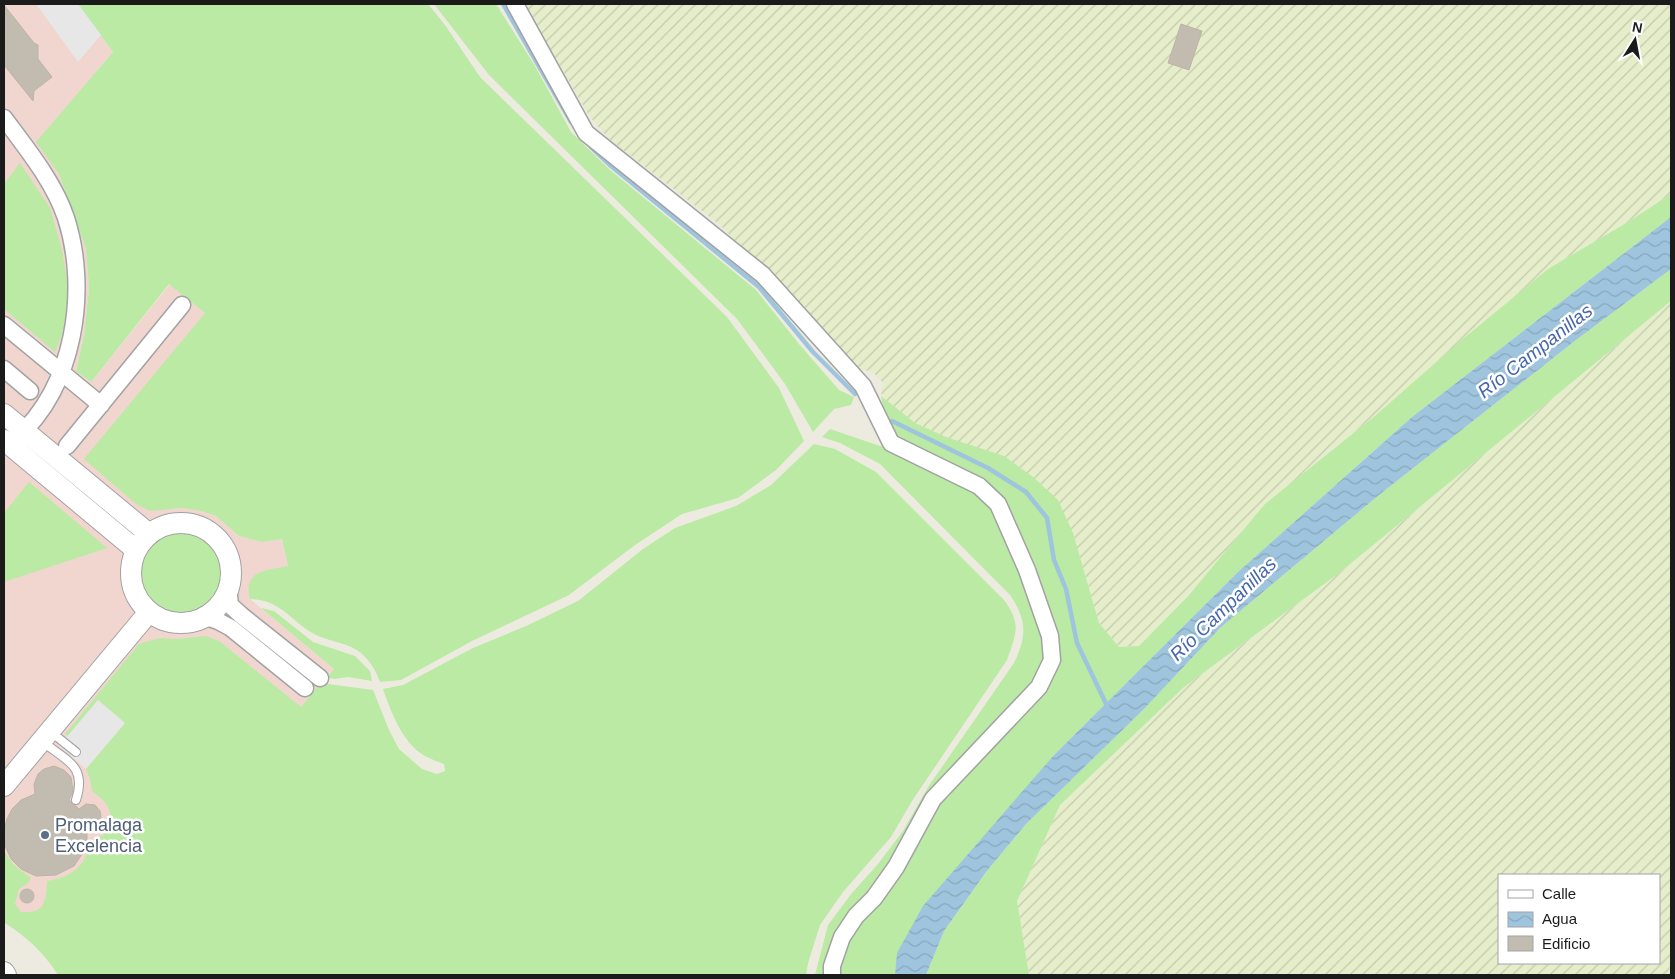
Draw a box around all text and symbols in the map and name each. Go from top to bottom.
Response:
north arrow [1610,15,1660,65]
text: N [1631,18,1644,36]
water label: Río Campanillas [1474,300,1597,402]
water label: Río Campanillas [1166,553,1281,665]
place label: Promalaga Excelencia [55,815,143,856]
marker: Promalaga Excelencia [39,829,51,841]
legend [1498,874,1660,964]
text: Calle [1542,885,1576,902]
text: Agua [1542,910,1578,927]
text: Edificio [1542,935,1590,952]

